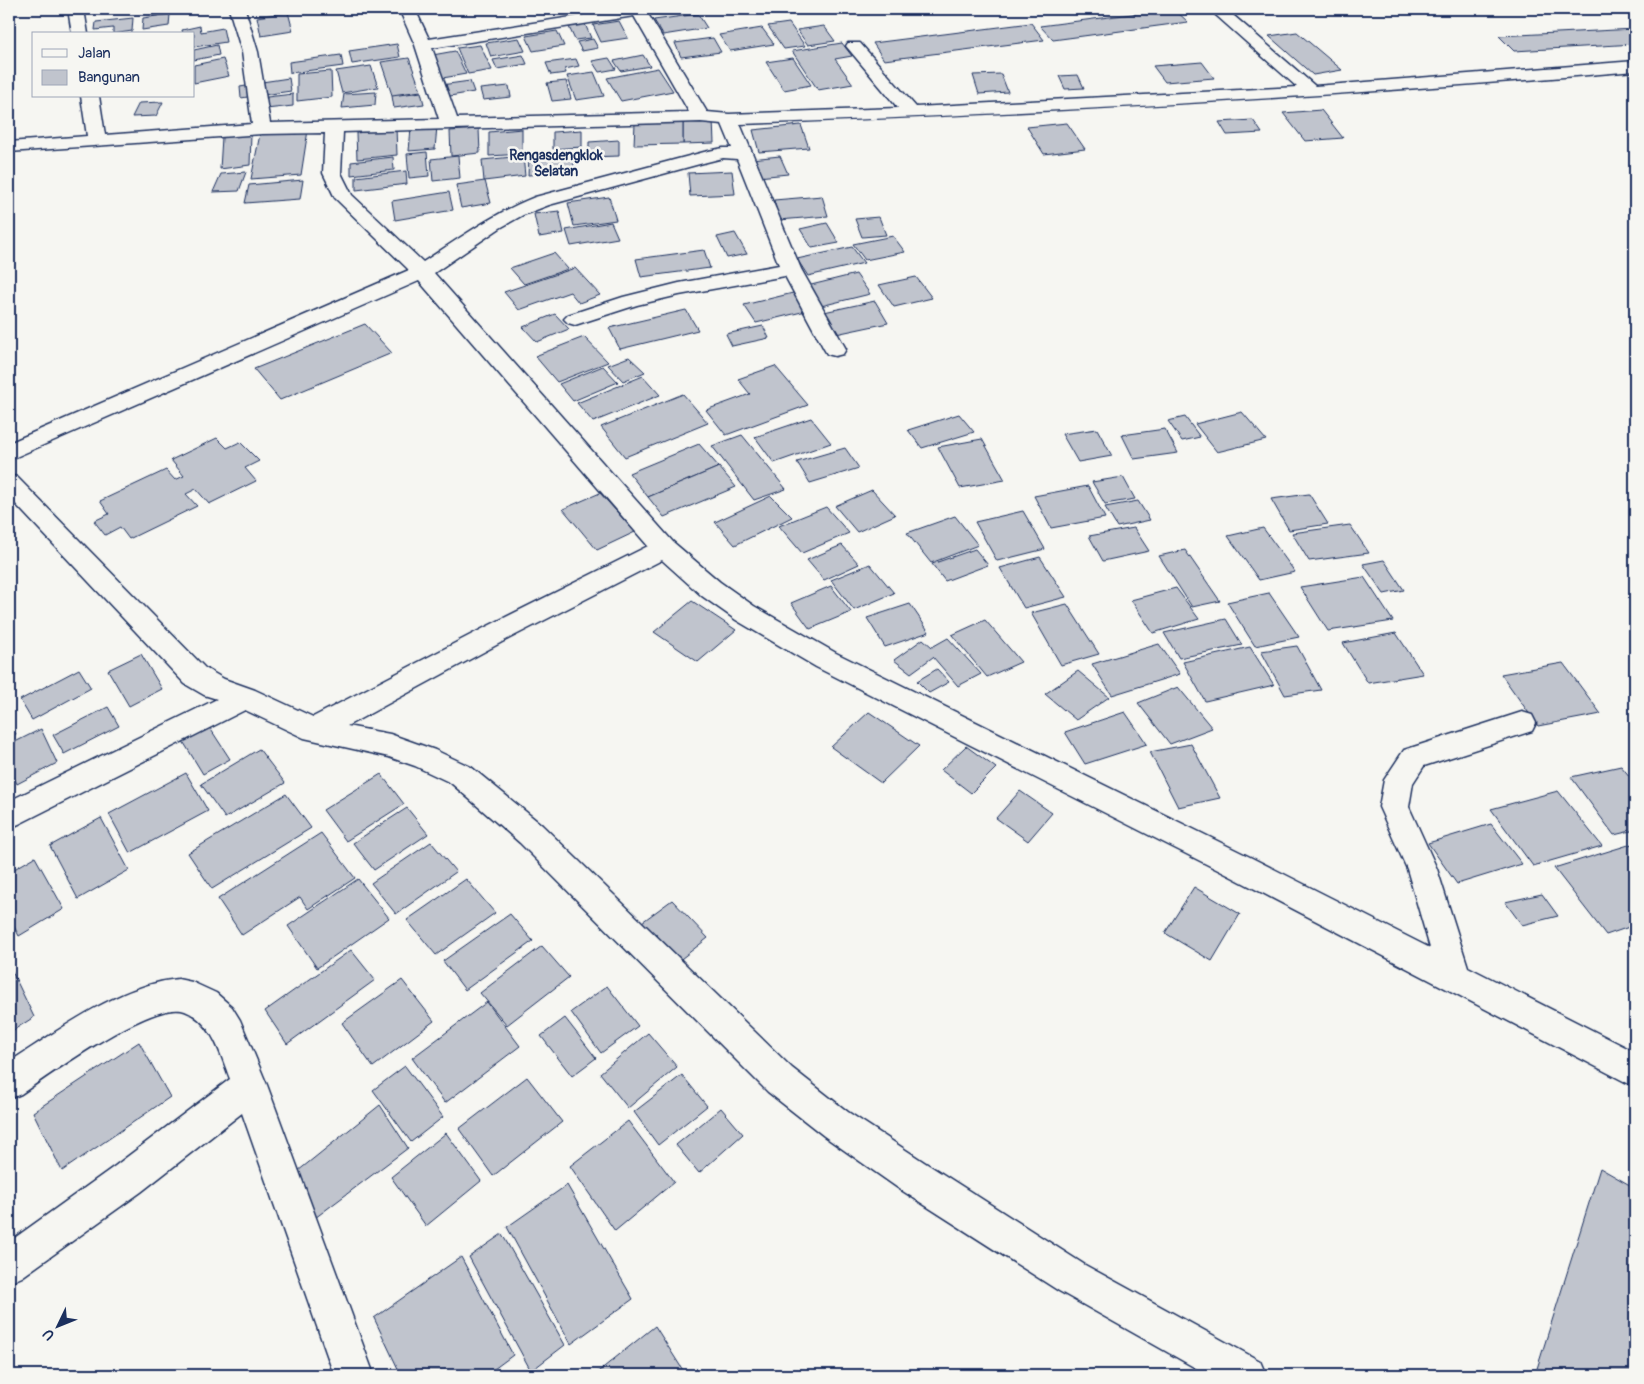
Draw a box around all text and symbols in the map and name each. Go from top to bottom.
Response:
legend [32,32,195,98]
text: Jalan [78,44,111,63]
text: Bangunan [78,68,140,87]
district label: Rengasdengklok Selatan [509,147,603,180]
north arrow [32,1302,82,1352]
text: U [39,1325,58,1344]

